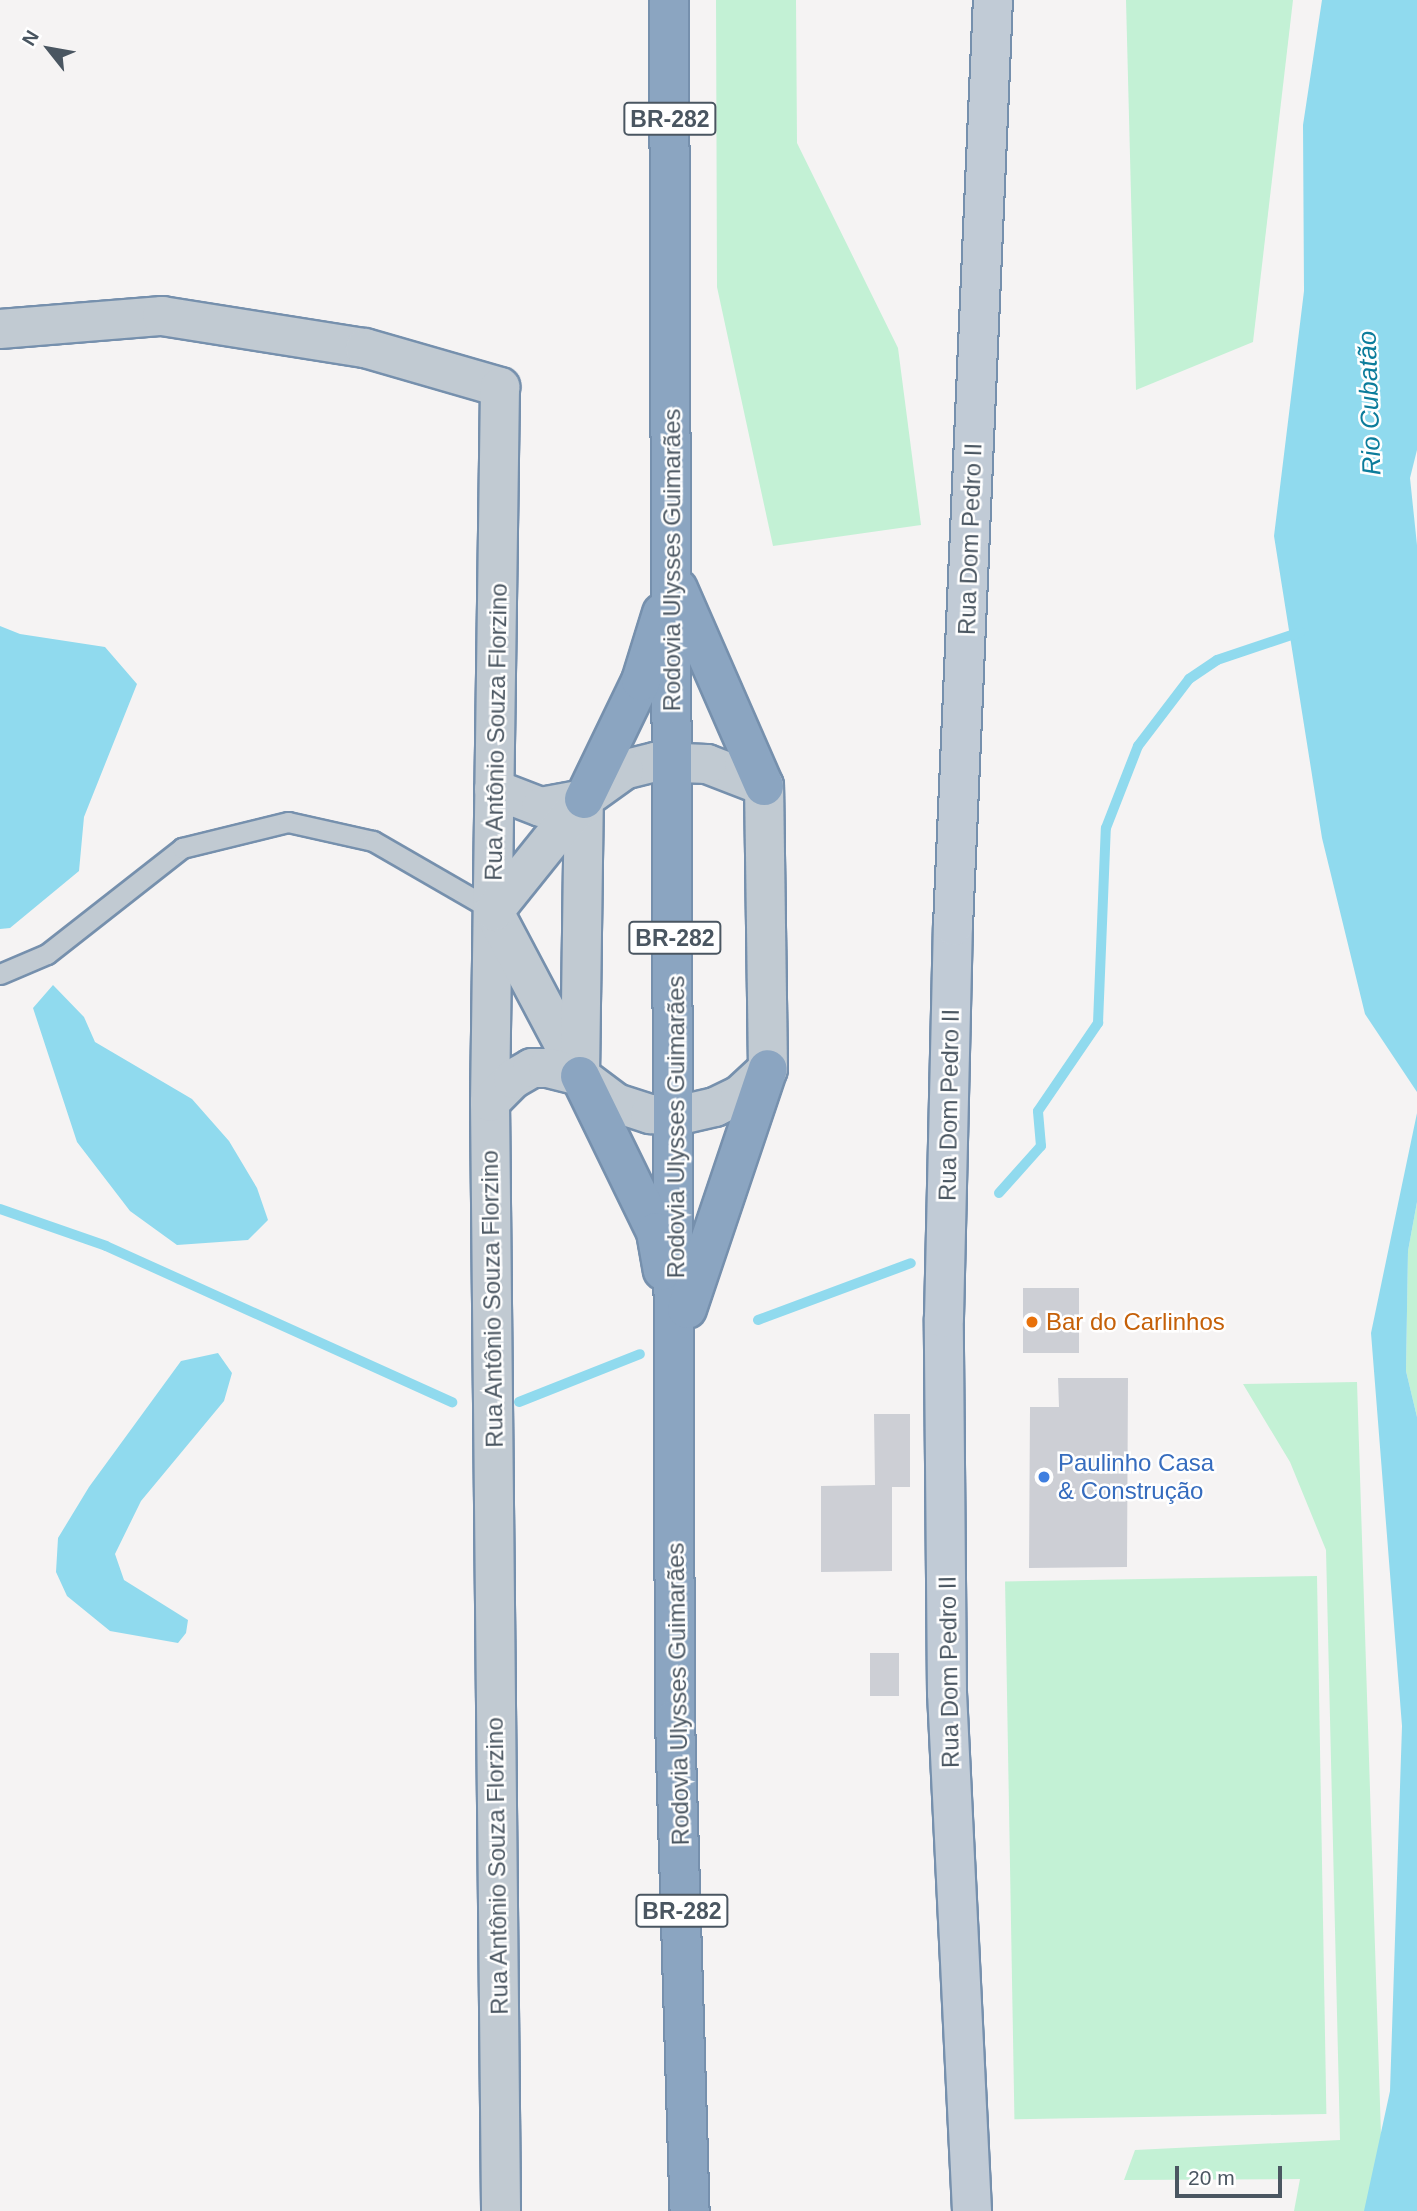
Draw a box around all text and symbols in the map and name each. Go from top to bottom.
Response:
north arrow [14,14,84,84]
text: N [18,27,43,49]
road number: BR-282 [623,100,717,138]
water label: Rio Cubatão [1352,330,1388,476]
street label: Rodovia Ulysses Guimarães [658,409,686,711]
street label: Rua Dom Pedro II [952,443,988,635]
street label: Rua Antônio Souza Florzino [479,582,513,882]
road number: BR-282 [628,918,722,958]
street label: Rodovia Ulysses Guimarães [662,976,690,1278]
street label: Rua Dom Pedro II [933,1009,965,1201]
street label: Rua Antônio Souza Florzino [475,1149,509,1449]
place label: Bar do Carlinhos [1046,1308,1225,1336]
marker: Bar do Carlinhos [1024,1314,1040,1330]
place label: Paulinho Casa & Construção [1058,1449,1214,1505]
marker: Paulinho Casa & Construção [1036,1469,1052,1485]
street label: Rodovia Ulysses Guimarães [661,1542,695,1846]
street label: Rua Dom Pedro II [933,1576,965,1768]
street label: Rua Antônio Souza Florzino [480,1716,514,2016]
road number: BR-282 [635,1892,729,1930]
scale bar [1179,2152,1286,2196]
text: 20 m [1188,2166,1235,2189]

